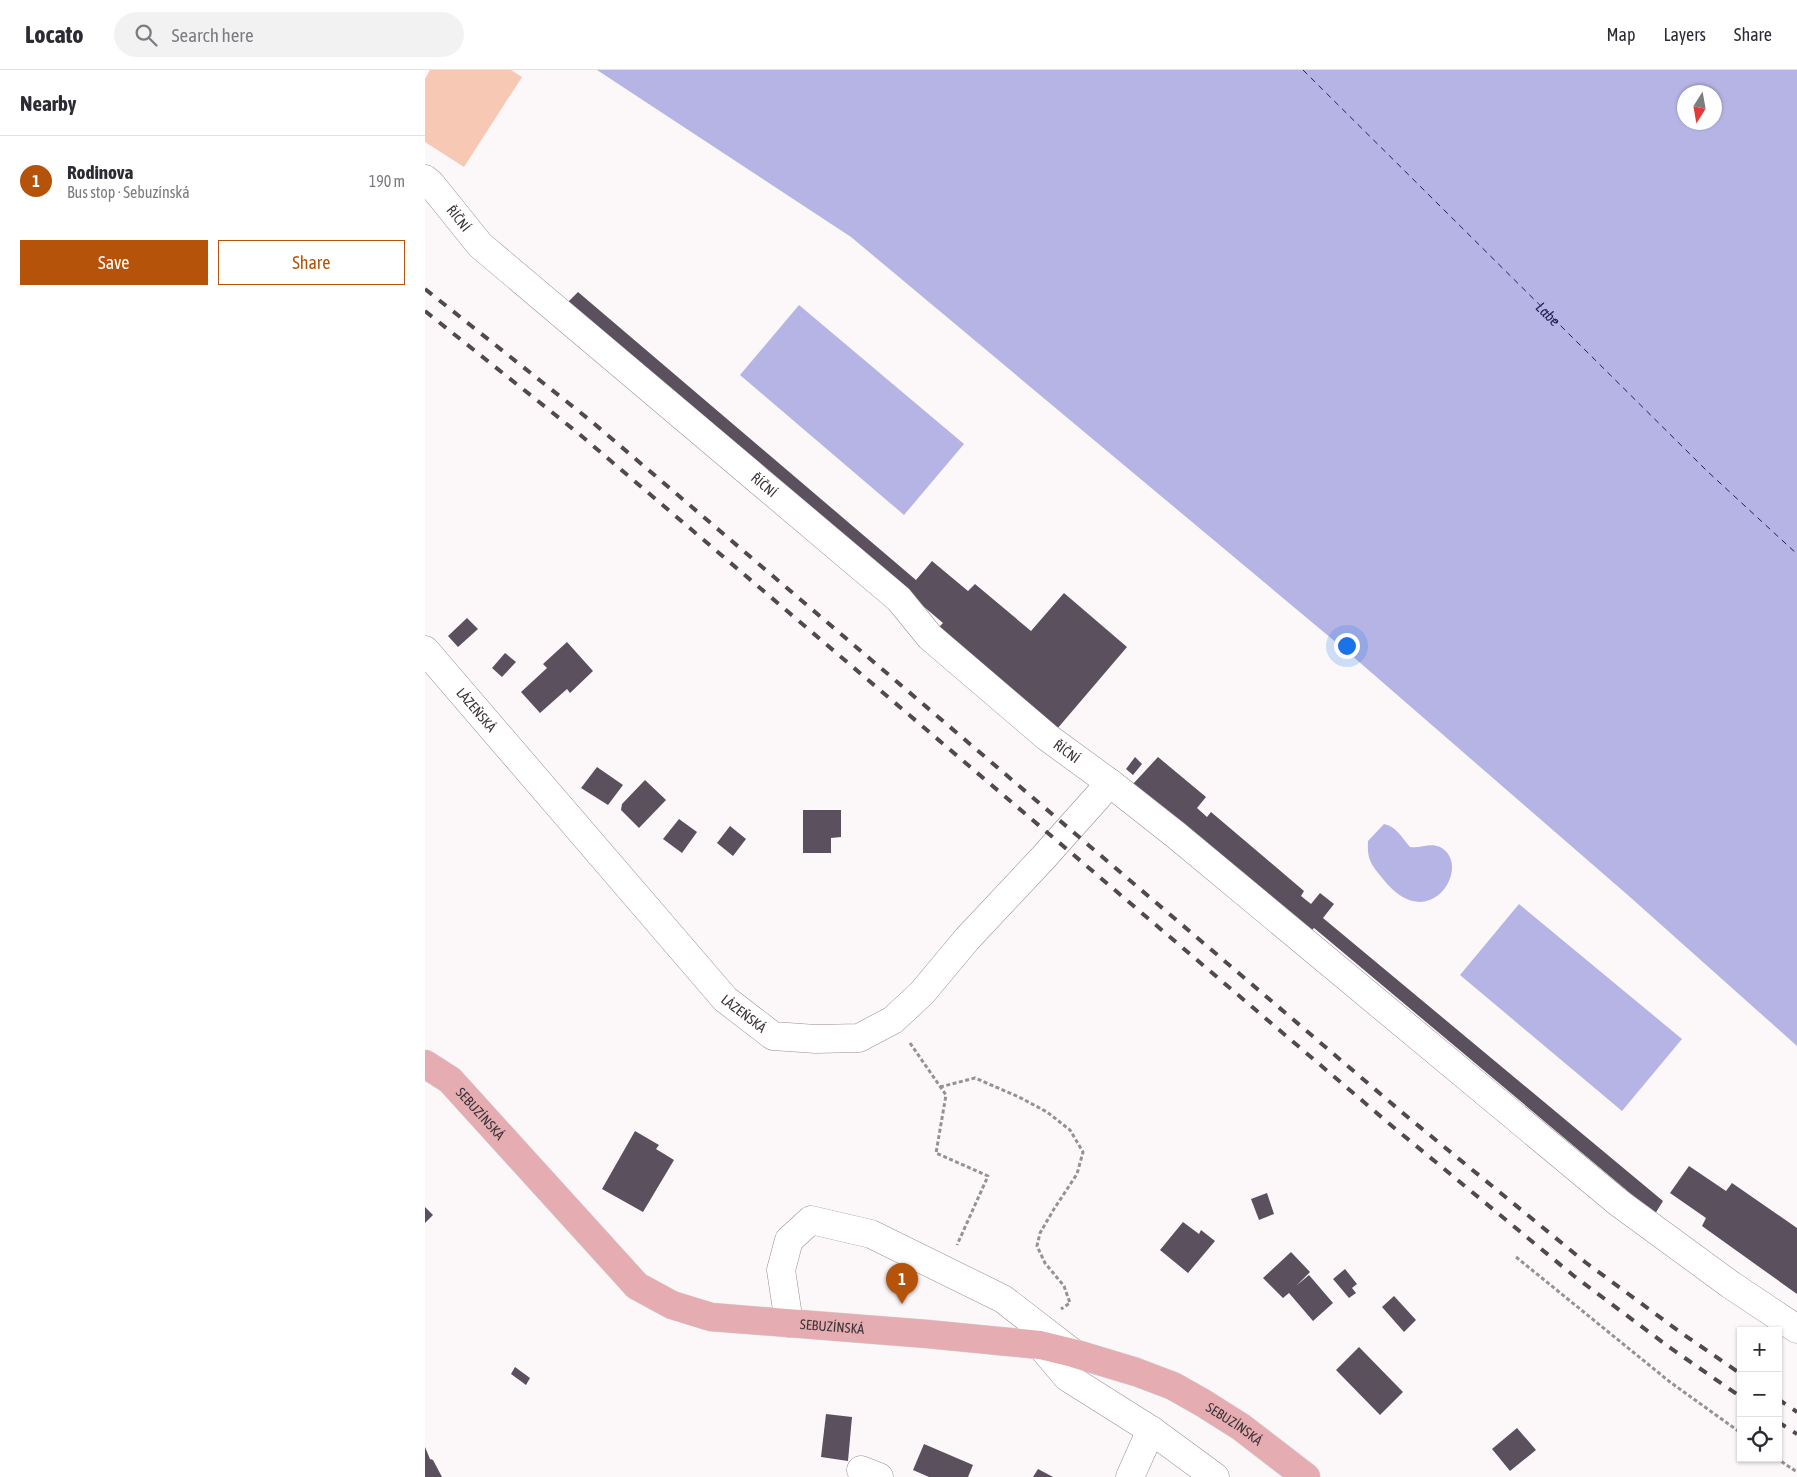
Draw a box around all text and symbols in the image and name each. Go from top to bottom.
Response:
search box [114,12,464,57]
text: Locato [25,21,84,48]
icon: search [132,21,160,49]
text: Search here [172,24,254,46]
text: Map [1606,24,1635,45]
text: Layers [1663,24,1706,45]
text: Share [1734,24,1772,45]
north arrow [1677,85,1722,130]
text: Nearby [20,91,76,115]
text: Rodinova [67,161,133,183]
text: 1 [32,172,40,190]
text: 190 m [369,172,405,190]
text: Bus stop · Sebuzínská [67,183,190,201]
street label: ŘÍČNÍ [443,202,474,235]
button: Save [20,240,208,285]
button: Share [218,240,405,285]
water label: Labe [1533,298,1564,329]
street label: ŘÍČNÍ [748,470,780,500]
your location [1334,633,1360,659]
street label: LÁZEŇSKÁ [453,685,500,735]
street label: ŘÍČNÍ [1050,736,1083,766]
street label: LÁZEŇSKÁ [718,991,770,1036]
street label: SEBUZÍNSKÁ [453,1084,508,1143]
pin: 1 [886,1263,918,1304]
street label: SEBUZÍNSKÁ [799,1316,865,1337]
map controls [1737,1327,1782,1462]
button: + [1737,1327,1782,1372]
button: − [1737,1372,1782,1417]
street label: SEBUZÍNSKÁ [1203,1399,1266,1449]
button: locate [1737,1417,1782,1462]

